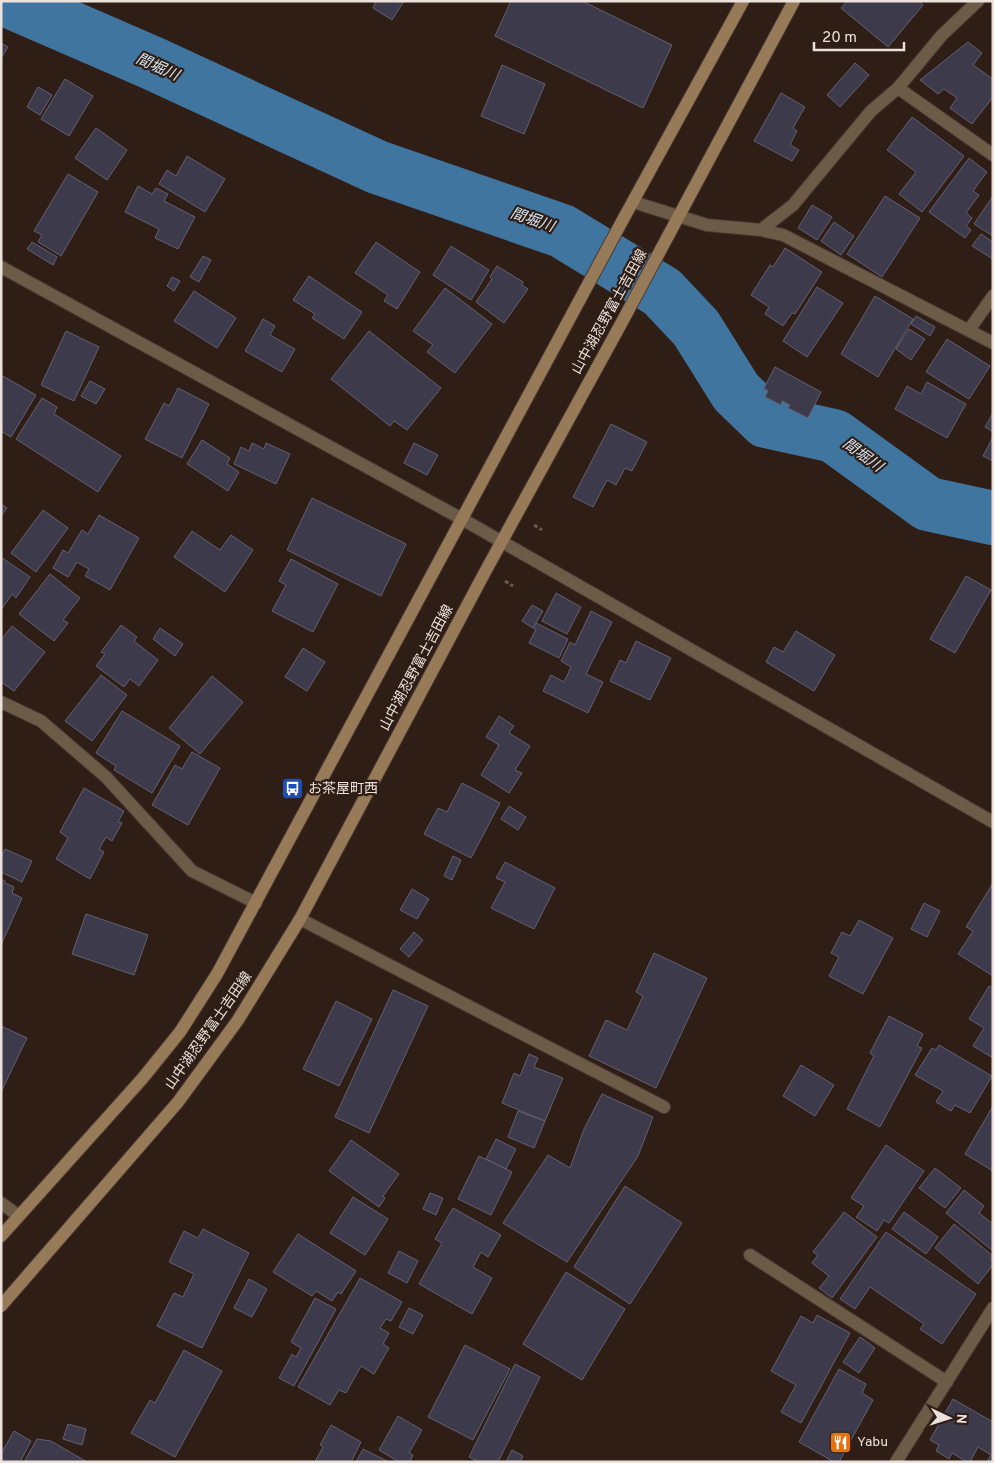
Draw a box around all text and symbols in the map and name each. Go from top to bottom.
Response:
scale bar [814,20,904,52]
text: 20 m [822,29,857,48]
water label: 間堀川 [133,50,183,87]
water label: 間堀川 [508,205,558,238]
street label: 山中湖忍野富士吉田線 [569,247,651,377]
water label: 間堀川 [838,435,887,478]
street label: 山中湖忍野富士吉田線 [377,602,457,734]
bus stop icon: お茶屋町西 [280,777,304,801]
place label: お茶屋町西 [308,781,378,798]
street label: 山中湖忍野富士吉田線 [162,969,256,1093]
north arrow [924,1393,974,1443]
text: N [952,1413,969,1424]
restaurant icon: Yabu [829,1430,853,1454]
place label: Yabu [857,1434,888,1451]

